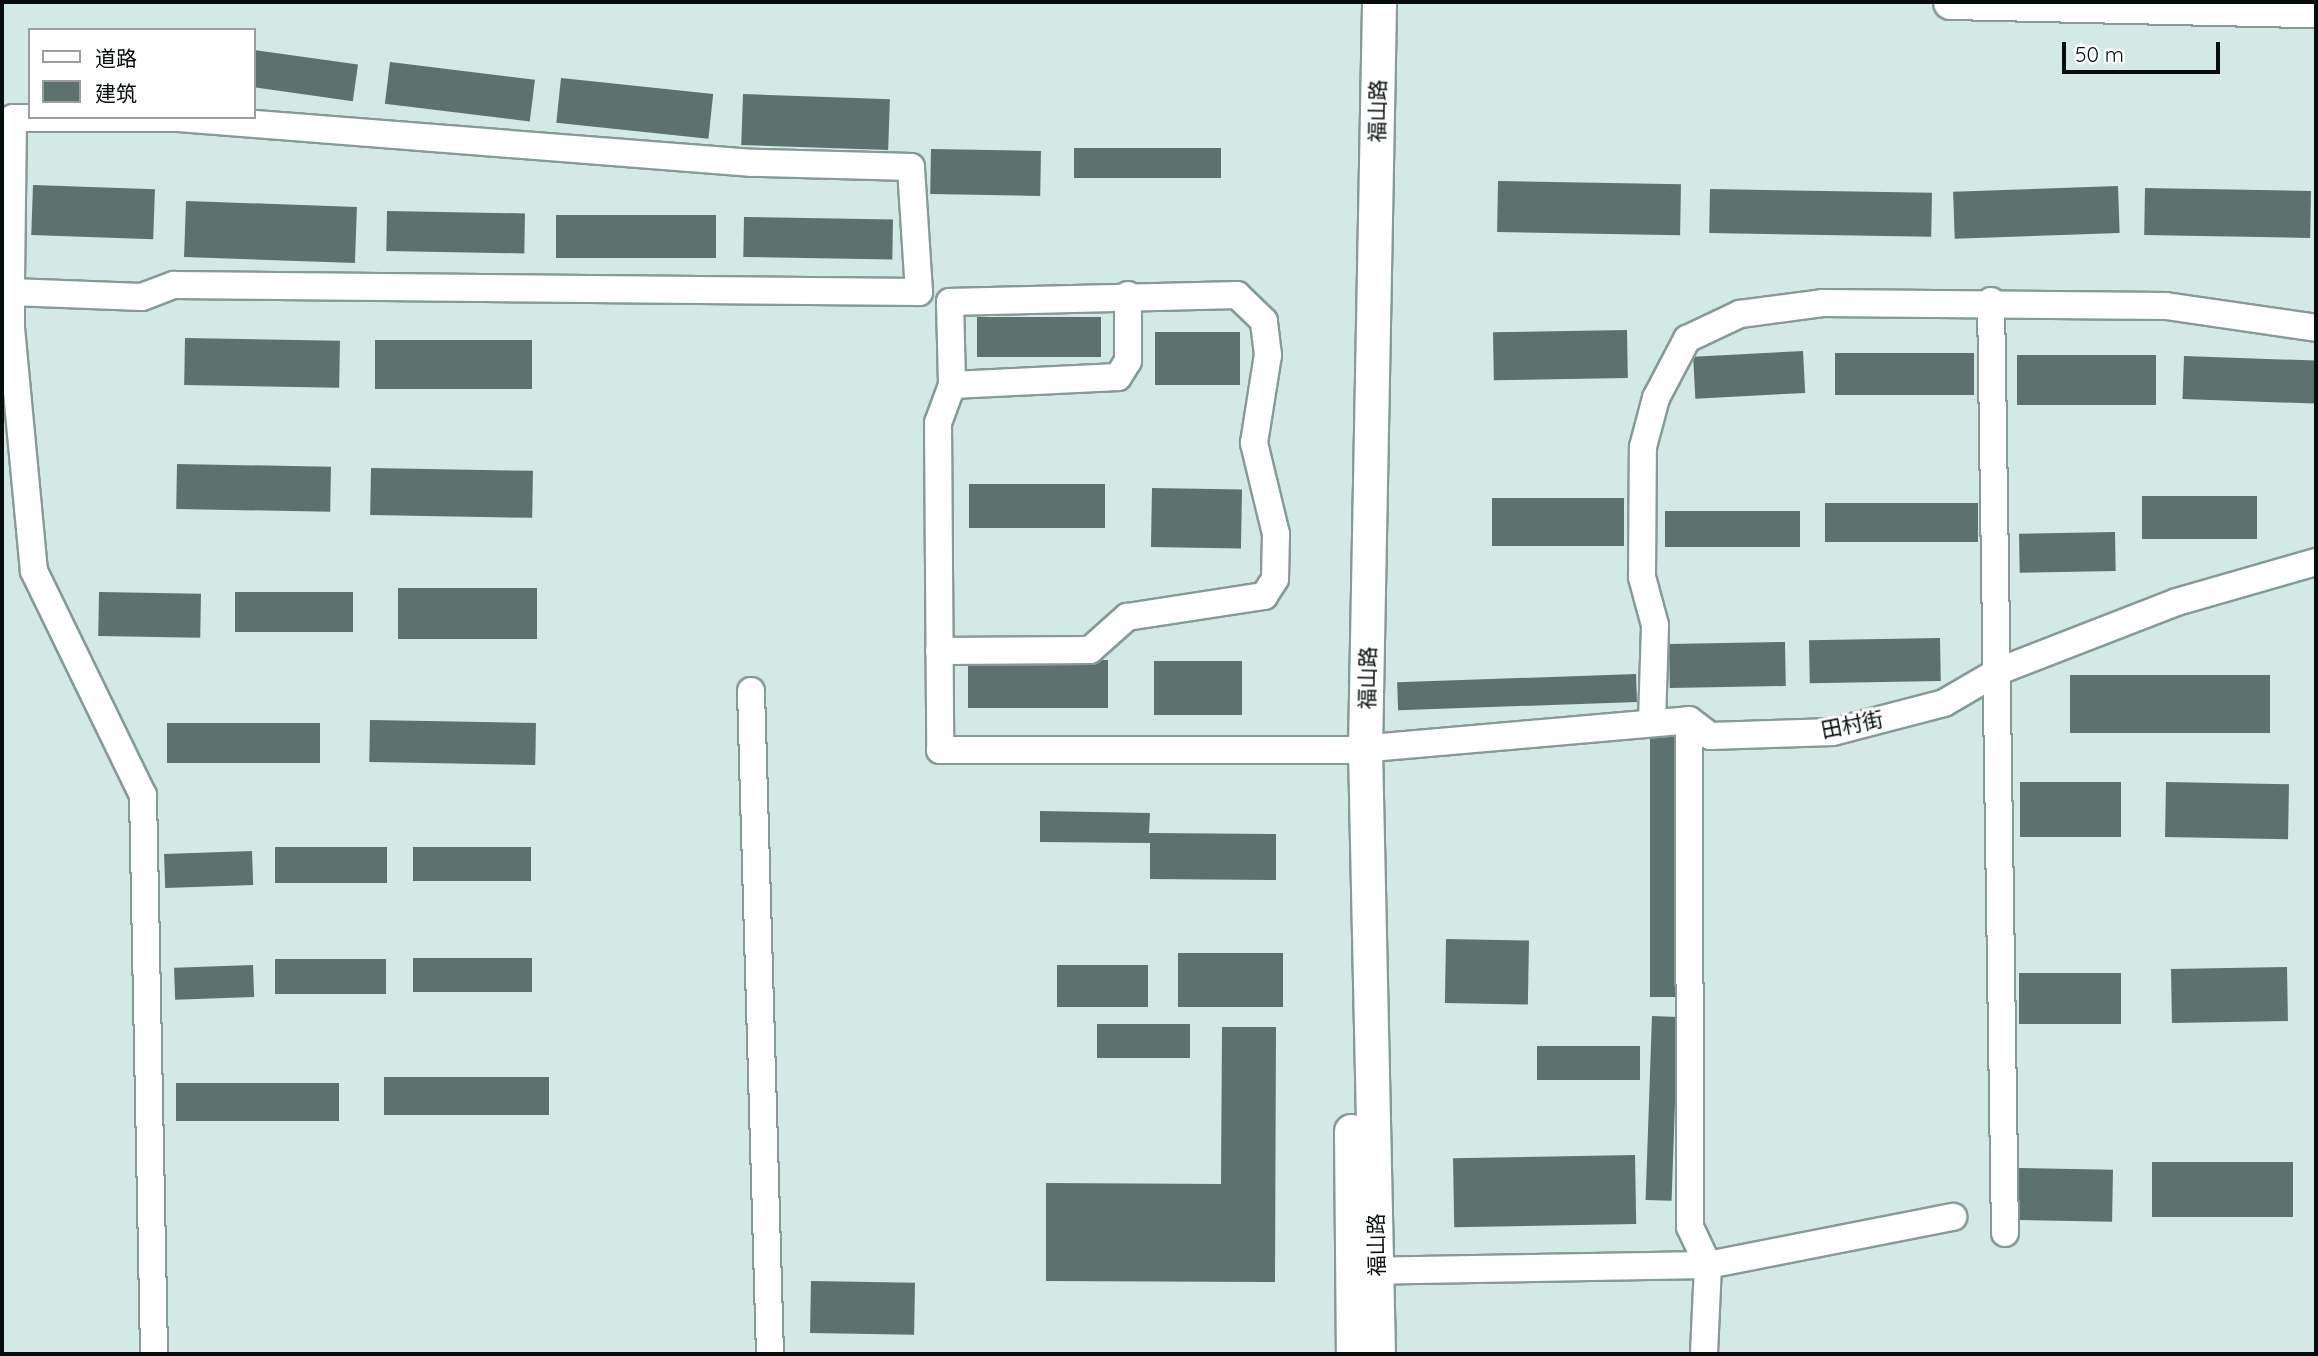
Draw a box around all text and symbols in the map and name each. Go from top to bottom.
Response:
legend [28,28,256,119]
scale bar [2066,28,2224,72]
text: 50 m [2075,41,2124,67]
text: 道路 [95,45,137,71]
street label: 福山路 [1364,79,1390,143]
text: 建筑 [95,80,137,106]
street label: 福山路 [1354,646,1380,710]
street label: 田村街 [1819,706,1885,742]
street label: 福山路 [1363,1213,1389,1277]

